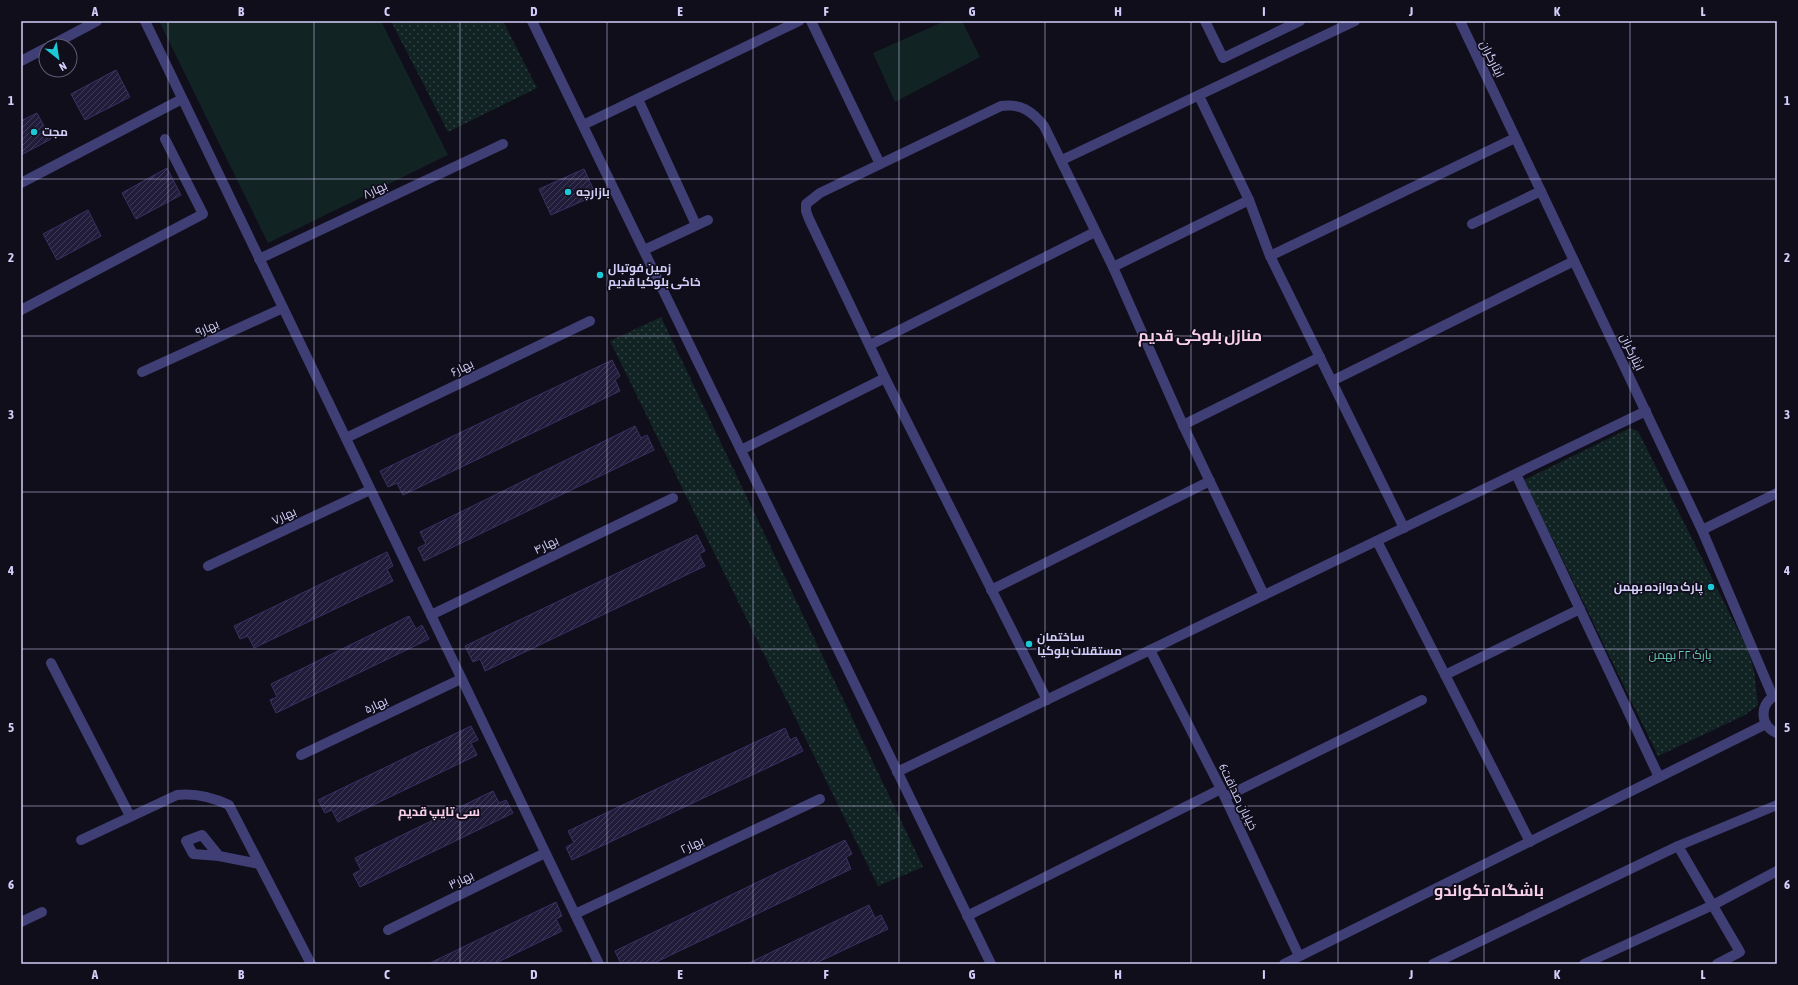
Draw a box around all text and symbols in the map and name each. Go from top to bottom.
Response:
text: A [91,4,99,19]
text: B [238,4,245,19]
text: C [384,4,390,19]
text: D [530,4,538,19]
text: E [677,4,683,19]
text: F [823,4,829,19]
text: G [969,4,976,19]
text: H [1114,4,1122,19]
text: I [1262,4,1266,19]
text: J [1408,4,1413,19]
text: K [1554,4,1561,19]
text: L [1700,4,1706,19]
north arrow [38,38,78,78]
street label: ایثارگران [1477,38,1507,80]
text: N [57,60,69,73]
text: 1 [8,93,14,108]
text: 1 [1784,93,1790,108]
place label: مجت [42,125,68,139]
marker: مجت [29,127,39,137]
street label: بهار۸ [361,178,389,202]
place label: بازارچه [576,185,610,201]
marker: بازارچه [563,187,573,197]
text: 2 [8,250,14,265]
text: 2 [1784,250,1790,265]
place label: زمین فوتبال خاکی بلوکیا قدیم [608,261,701,290]
marker: زمین فوتبال خاکی بلوکیا قدیم [595,270,605,280]
street label: بهار۹ [193,317,221,339]
district label: منازل بلوکی قدیم [1138,326,1262,347]
street label: ایثارگران [1617,331,1647,373]
street label: بهار۶ [448,357,476,379]
text: 3 [8,407,14,422]
text: 3 [1784,407,1790,422]
street label: بهار۷ [270,504,298,528]
street label: بهار۴ [531,533,561,557]
text: 4 [7,563,14,578]
text: 4 [1783,563,1790,578]
place label: پارک دوازده بهمن [1614,580,1704,596]
marker: پارک دوازده بهمن [1706,582,1716,592]
place label: ساختمان مستقلات بلوکیا [1037,630,1122,659]
marker: ساختمان مستقلات بلوکیا [1024,639,1034,649]
park label: پارک ۲۲ بهمن [1649,648,1712,664]
street label: بهار۵ [362,694,390,716]
text: 5 [8,720,14,735]
text: 5 [1784,720,1790,735]
street label: خیابان صداقت6 [1216,761,1260,833]
district label: سی تایپ قدیم [398,804,480,821]
street label: بهار۲ [678,834,706,856]
street label: بهار۳ [446,868,476,892]
text: 6 [8,877,14,892]
text: 6 [1784,877,1790,892]
district label: باشگاه تکواندو [1434,881,1544,900]
text: A [91,967,99,982]
text: B [238,967,245,982]
text: C [384,967,390,982]
text: D [530,967,538,982]
text: E [677,967,683,982]
text: F [823,967,829,982]
text: G [969,967,976,982]
text: H [1114,967,1122,982]
text: I [1262,967,1266,982]
text: J [1408,967,1413,982]
text: K [1554,967,1561,982]
text: L [1700,967,1706,982]

